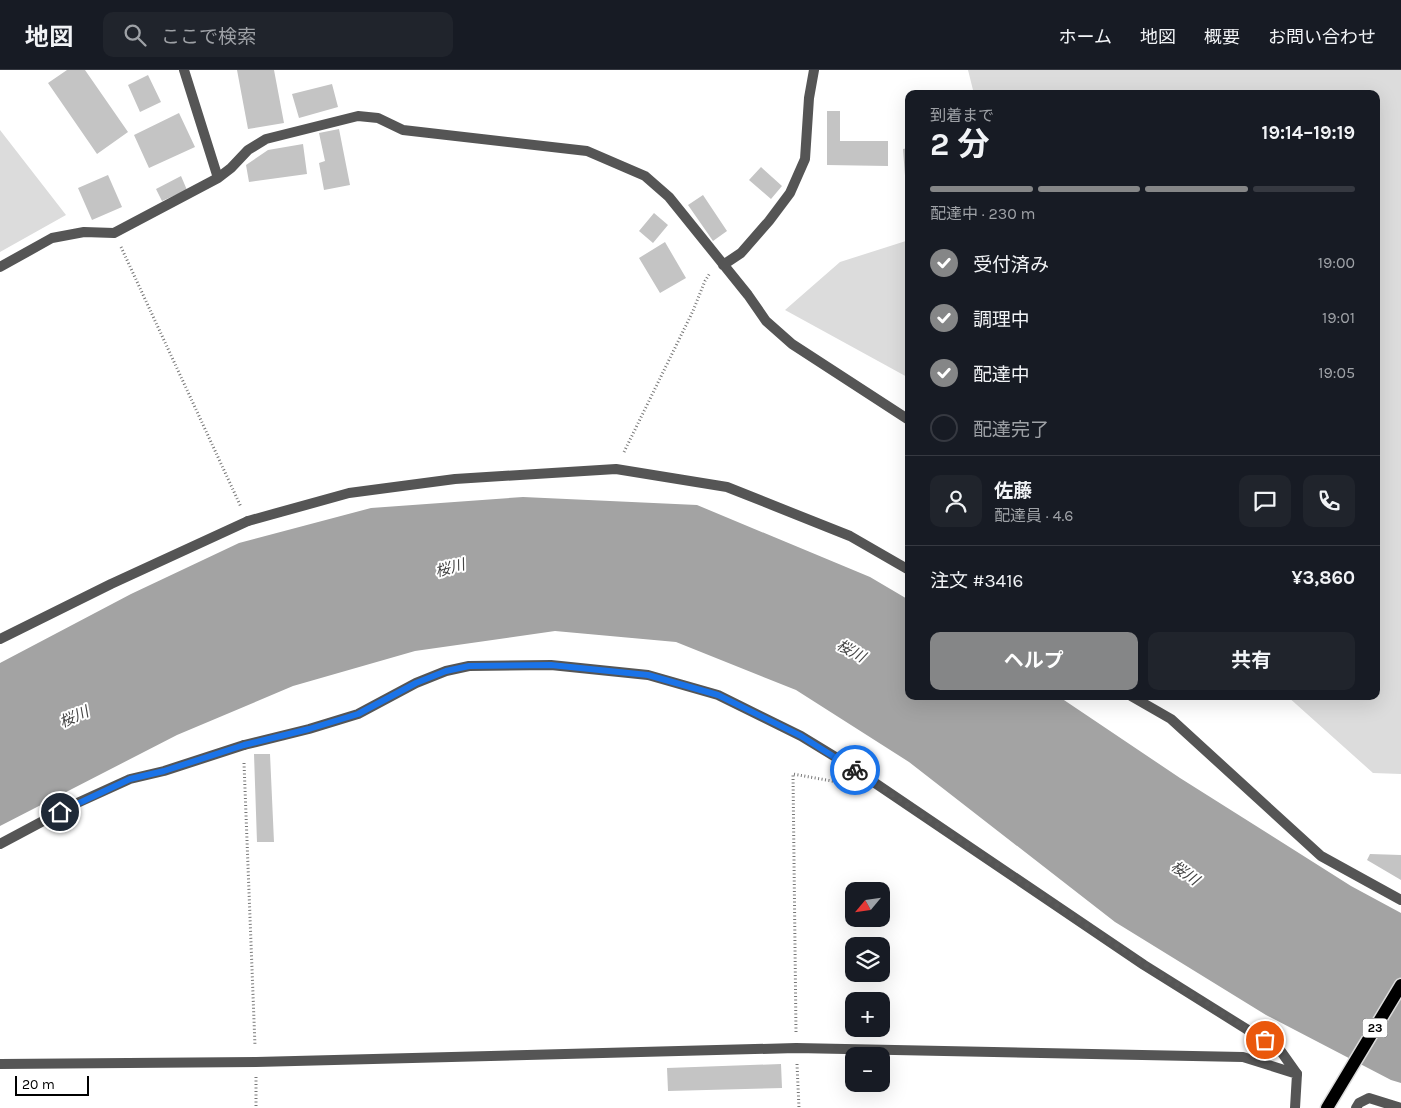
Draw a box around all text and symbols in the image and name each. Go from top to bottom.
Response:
search box [103,12,453,57]
icon: search [121,21,149,49]
text: 地図 [25,23,73,51]
text: ここで検索 [161,26,256,48]
text: ホーム [1059,26,1112,48]
text: 地図 [1140,26,1176,48]
text: 概要 [1204,26,1240,48]
text: お問い合わせ [1268,26,1376,48]
text: 到着まで [930,106,994,125]
text: 19:14–19:19 [1262,122,1355,144]
text: 2 分 [930,126,989,163]
text: 配達中 · 230 m [930,204,1035,223]
icon: check [930,249,958,277]
text: 19:00 [1318,253,1355,272]
text: 受付済み [973,254,1049,276]
icon: check [930,304,958,332]
text: 19:01 [1322,308,1355,327]
text: 調理中 [973,309,1030,331]
icon: check [930,359,958,387]
text: 19:05 [1318,363,1355,382]
text: 配達中 [973,364,1030,386]
text: 配達完了 [973,419,1049,441]
button: person [930,475,982,527]
button: chat [1239,475,1291,527]
button: phone [1303,475,1355,527]
text: 佐藤 [994,480,1032,502]
text: 配達員 · 4.6 [994,506,1073,525]
water label: 桜川 [433,555,469,581]
text: ¥3,860 [1291,567,1355,589]
text: 注文 #3416 [930,570,1023,592]
button: ヘルプ [930,632,1138,690]
button: 共有 [1148,632,1355,690]
water label: 桜川 [834,636,870,667]
water label: 桜川 [57,702,93,731]
courier [830,745,880,795]
icon: bike [841,756,869,784]
pin [39,791,81,833]
icon: home [46,798,74,826]
water label: 桜川 [1168,857,1204,890]
north arrow [845,882,890,928]
map controls [845,882,890,1092]
button: layers [845,937,890,982]
button: + [845,992,890,1037]
road number: 23 [1362,1018,1388,1038]
pin [1244,1019,1286,1061]
icon: bag [1251,1026,1279,1054]
button: − [845,1047,890,1092]
scale bar [15,1073,89,1096]
text: 20 m [22,1076,55,1093]

